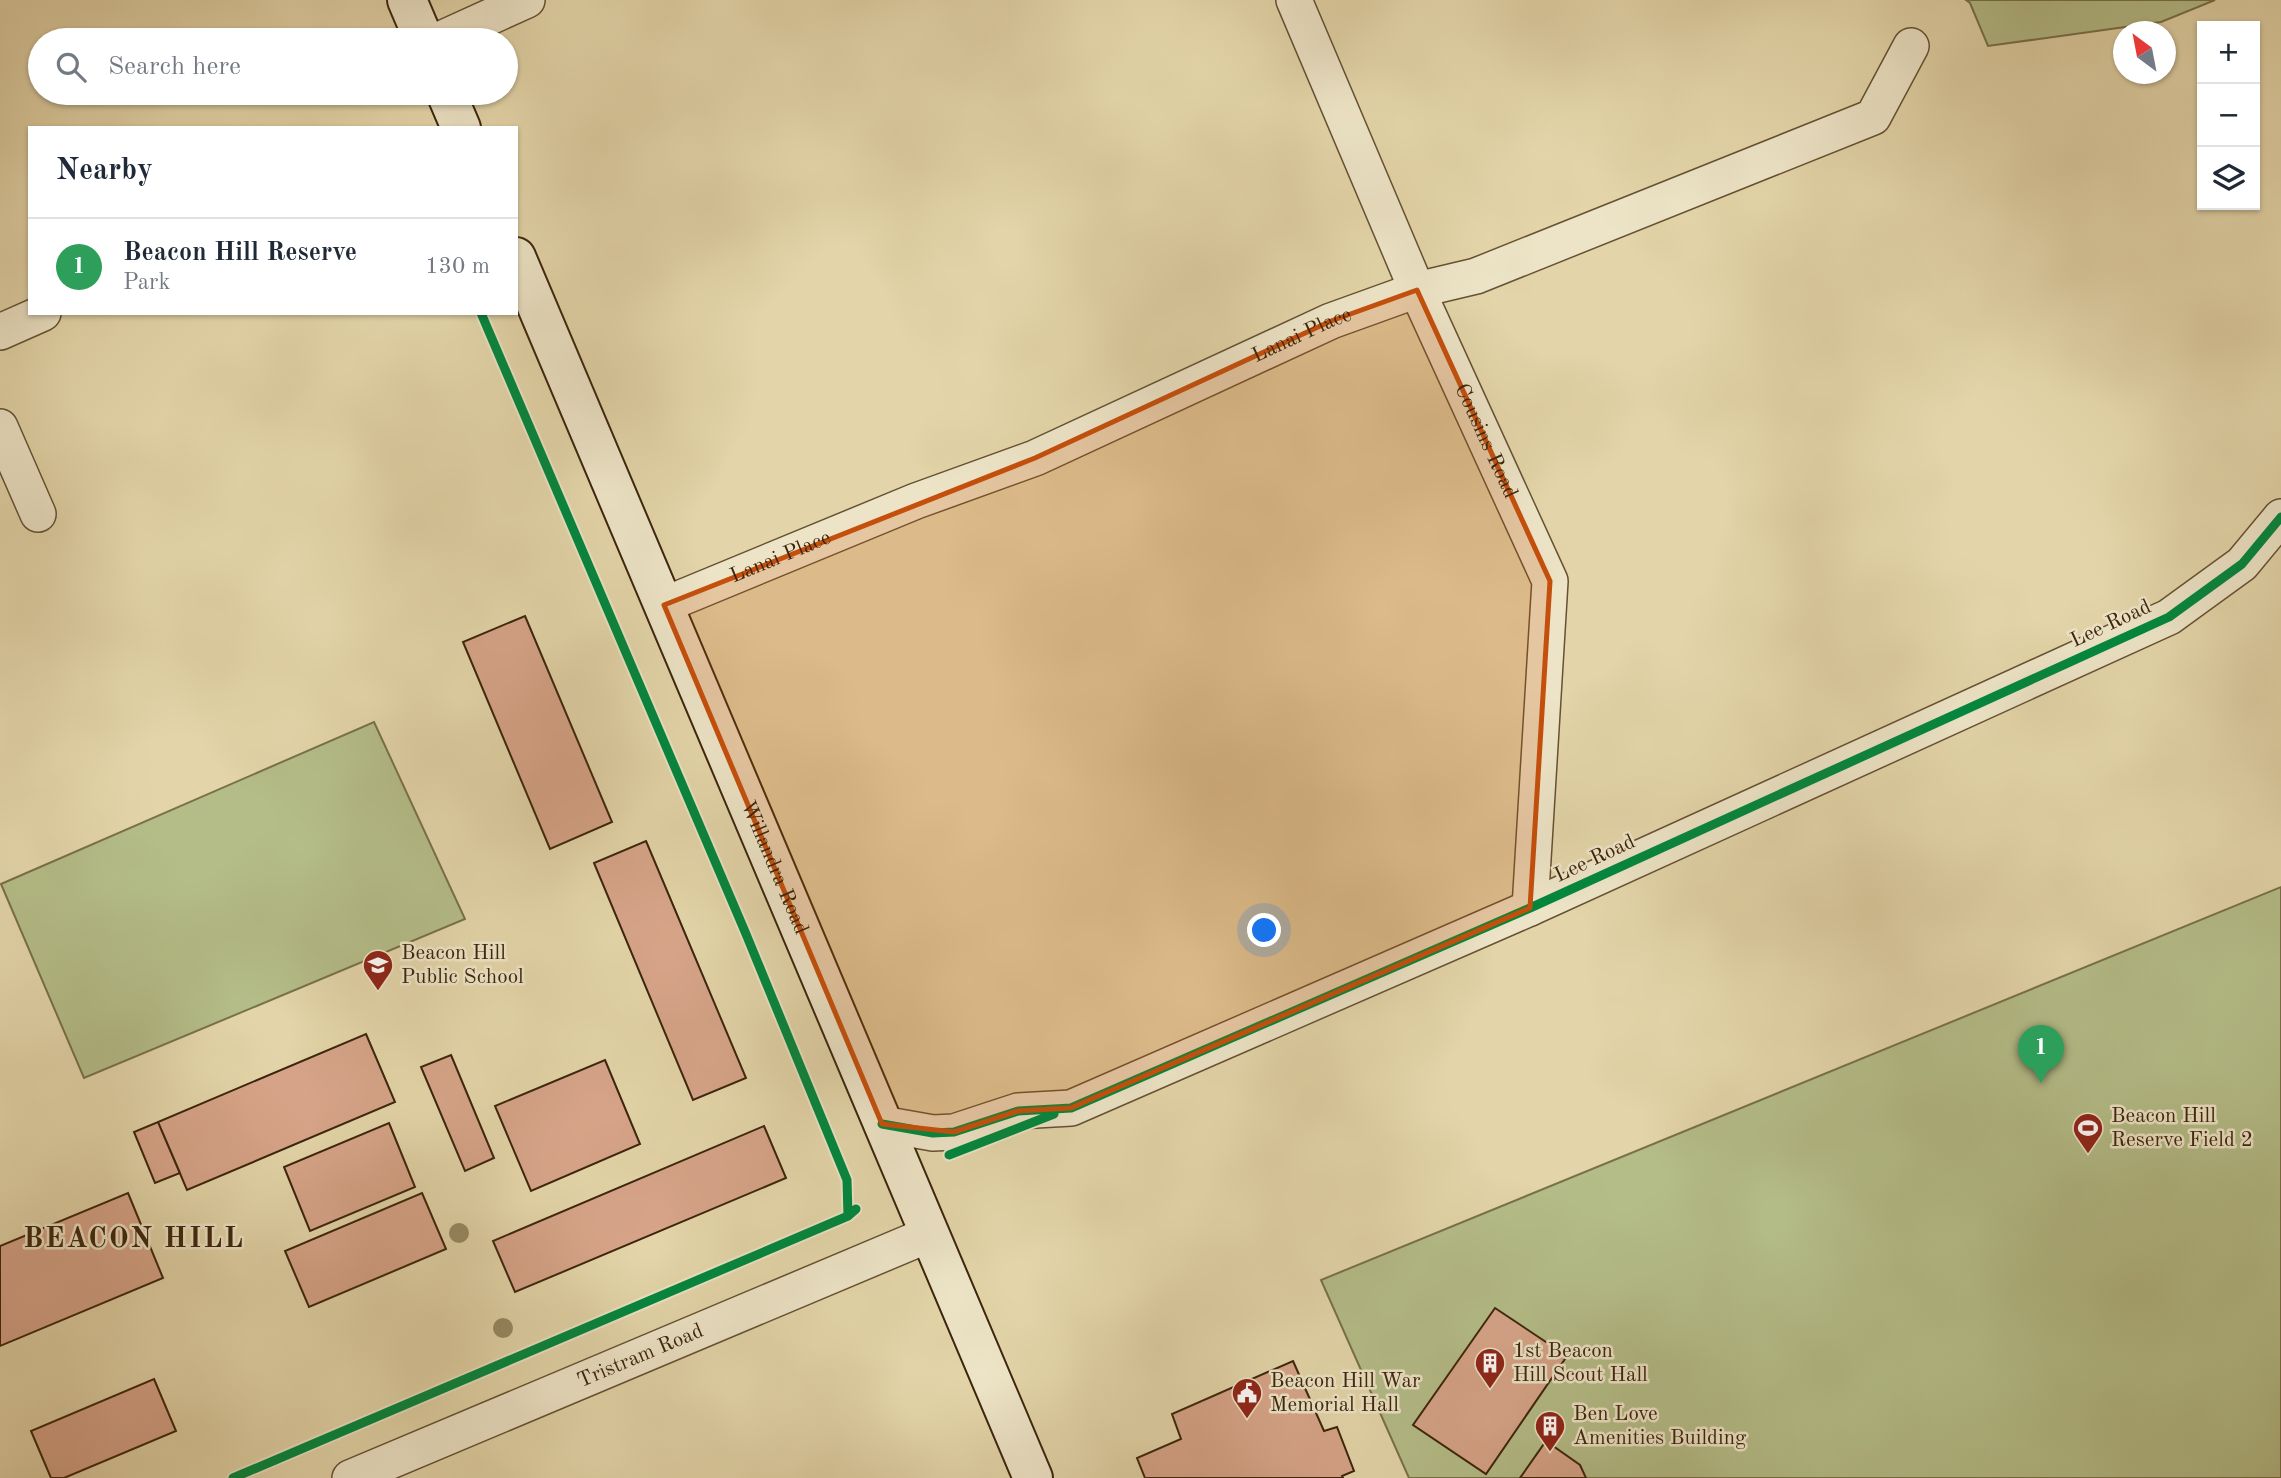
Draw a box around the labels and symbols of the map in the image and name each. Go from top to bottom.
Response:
north arrow [2113,21,2176,84]
street label: Lanai Place [1249,304,1354,367]
street label: Cousins Road [1451,380,1521,502]
street label: Lanai Place [727,527,834,587]
street label: Lee Road [2068,596,2154,652]
street label: Willandra Road [737,798,812,937]
street label: Lee Road [1552,831,1638,887]
your location [1247,913,1281,947]
place label: Beacon Hill Public School [401,943,524,988]
school or university icon: Beacon Hill Public School [361,948,395,992]
pin: 1 [2018,1025,2064,1083]
place label: Beacon Hill Reserve Field 2 [2111,1106,2253,1151]
sports icon: Beacon Hill Reserve Field 2 [2071,1111,2105,1155]
district label: BEACON HILL [23,1226,245,1254]
street label: Tristram Road [574,1320,706,1392]
place label: 1st Beacon Hill Scout Hall [1513,1341,1648,1386]
building icon: 1st Beacon Hill Scout Hall [1473,1346,1507,1390]
place label: Beacon Hill War Memorial Hall [1270,1371,1421,1416]
public building icon: Beacon Hill War Memorial Hall [1230,1376,1264,1420]
place label: Ben Love Amenities Building [1573,1404,1747,1449]
building icon: Ben Love Amenities Building [1533,1409,1567,1453]

